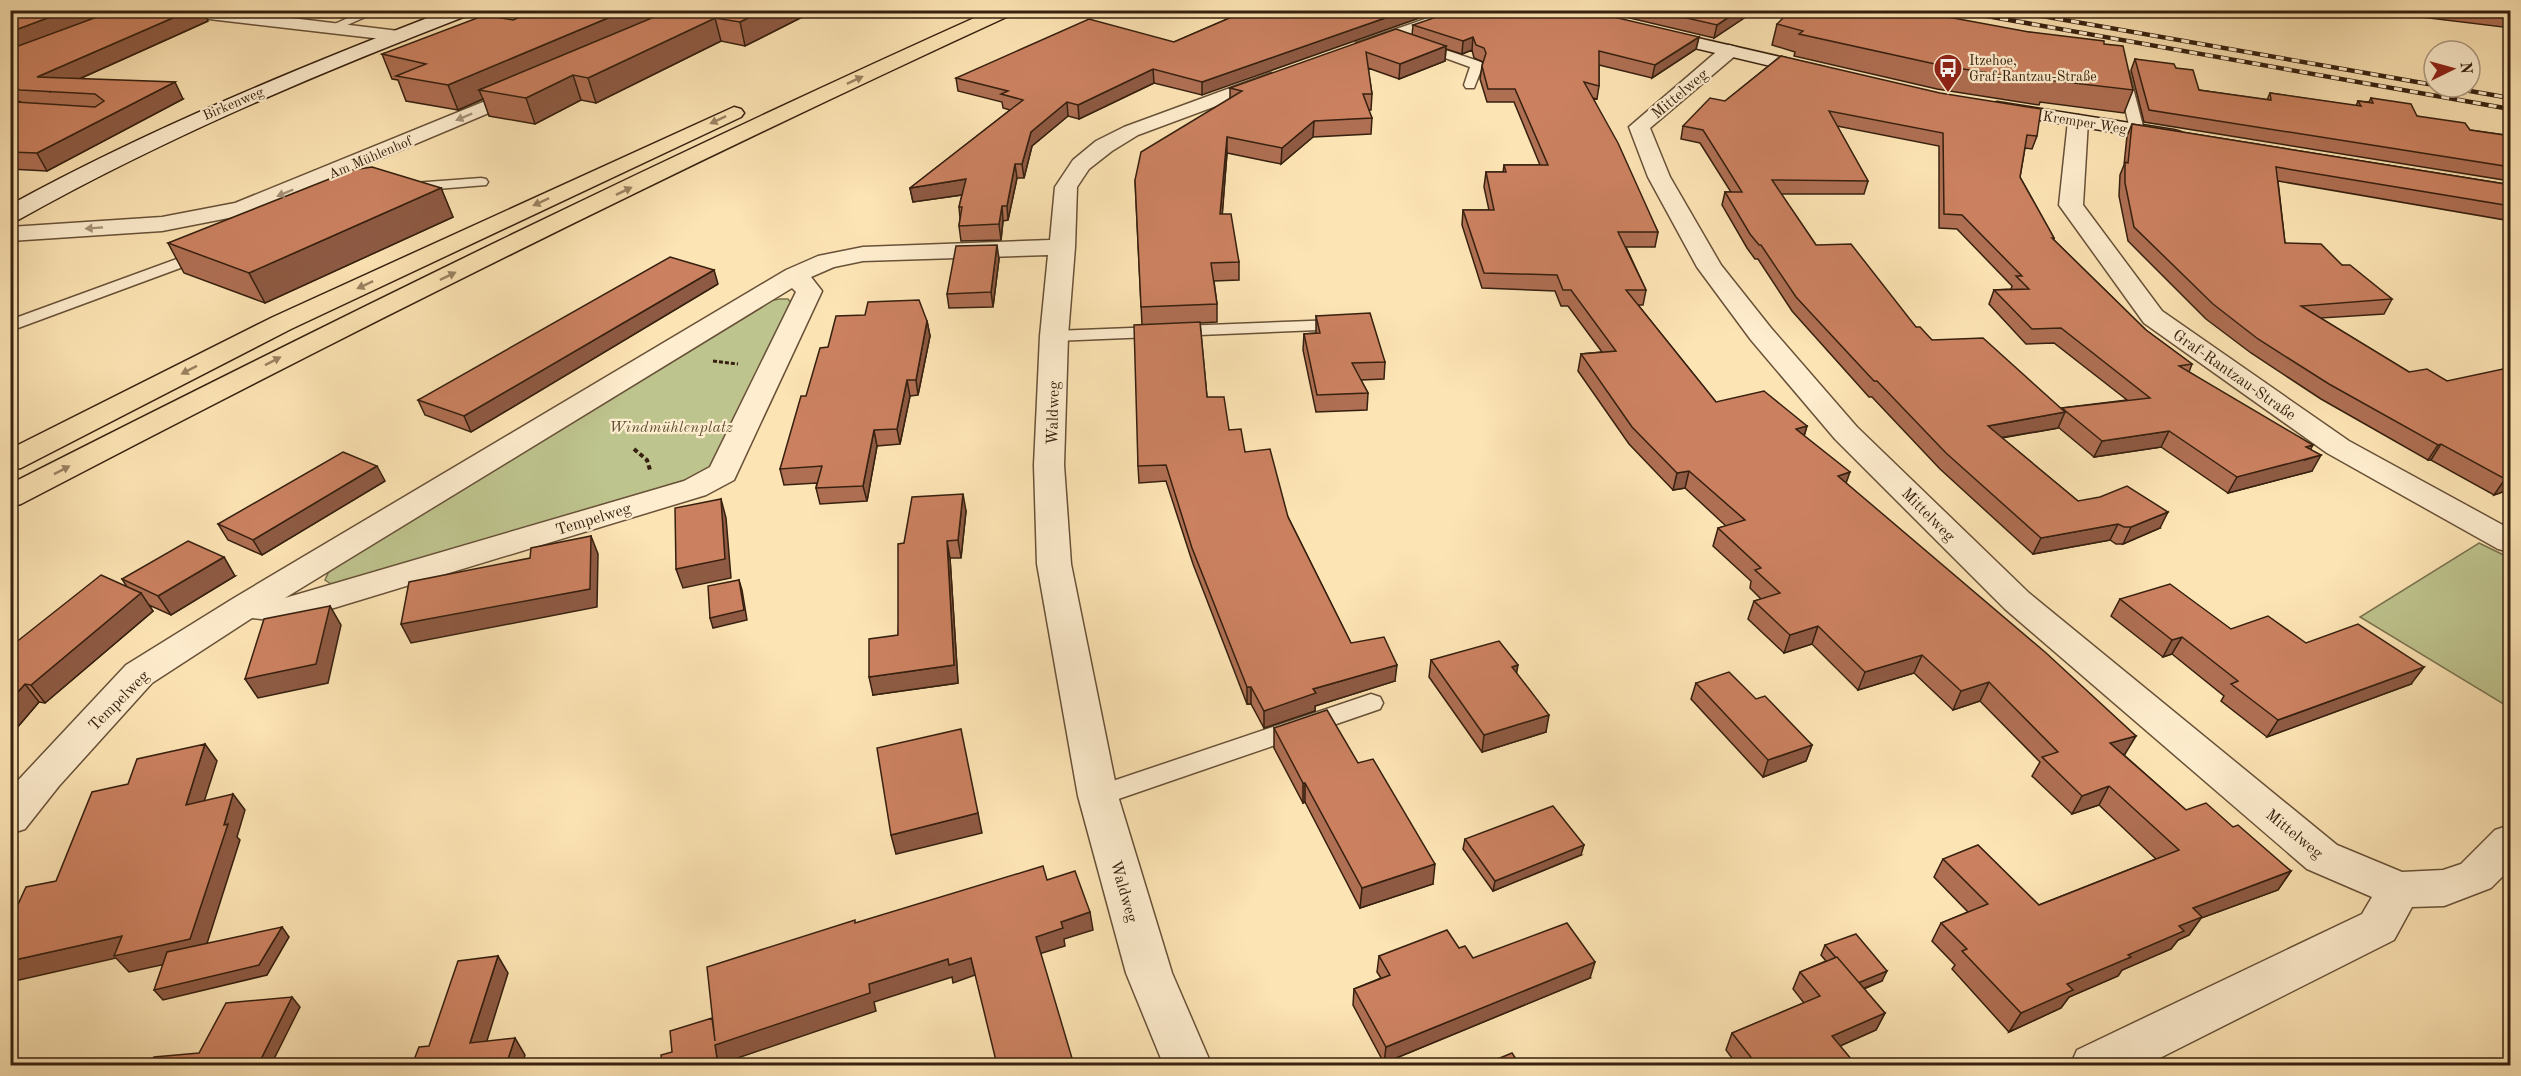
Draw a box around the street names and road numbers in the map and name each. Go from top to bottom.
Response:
street label: Mittelweg [1649,66,1712,123]
street label: Birkenweg [201,85,266,123]
street label: Kremper Weg [2042,109,2128,137]
street label: Am Mühlenhof [326,133,416,182]
street label: Graf-Rantzau-Straße [2169,327,2298,424]
street label: Waldweg [1045,380,1063,445]
street label: Mittelweg [1898,486,1958,545]
street label: Tempelweg [554,501,634,539]
street label: Tempelweg [86,668,153,735]
street label: Mittelweg [2262,807,2326,862]
street label: Waldweg [1107,859,1140,925]

